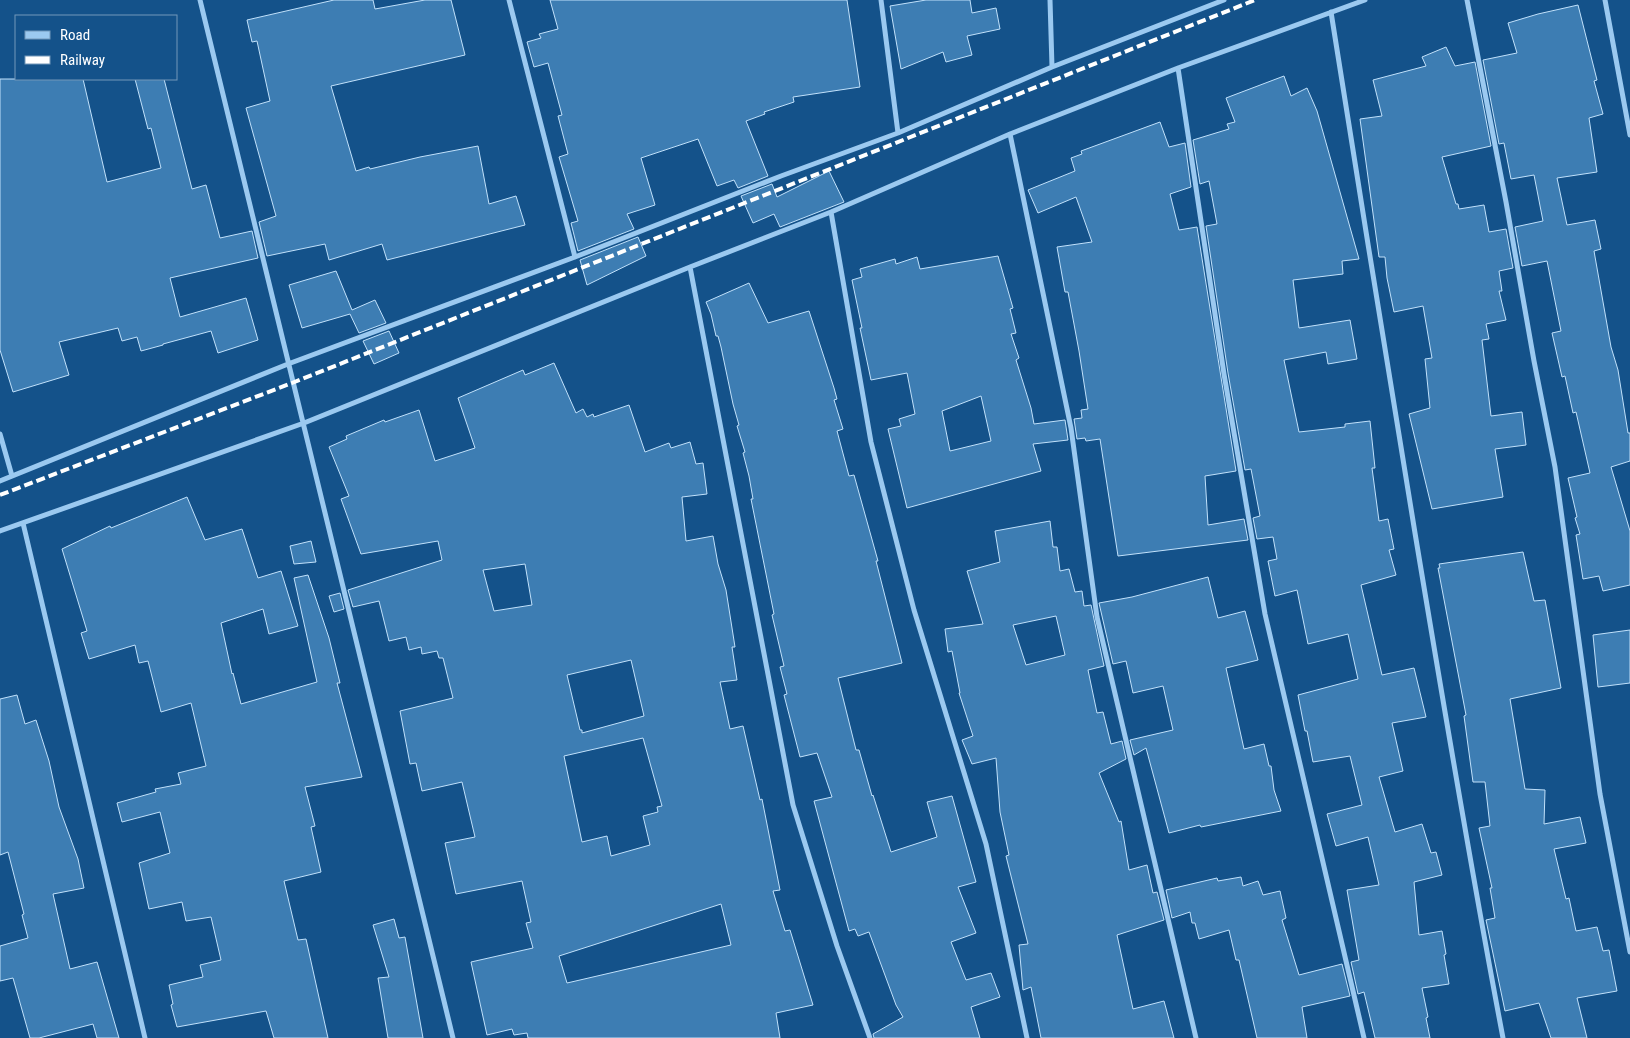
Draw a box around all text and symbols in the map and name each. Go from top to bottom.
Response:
legend [15,15,178,80]
text: Road [60,26,90,44]
text: Railway [60,51,105,69]

